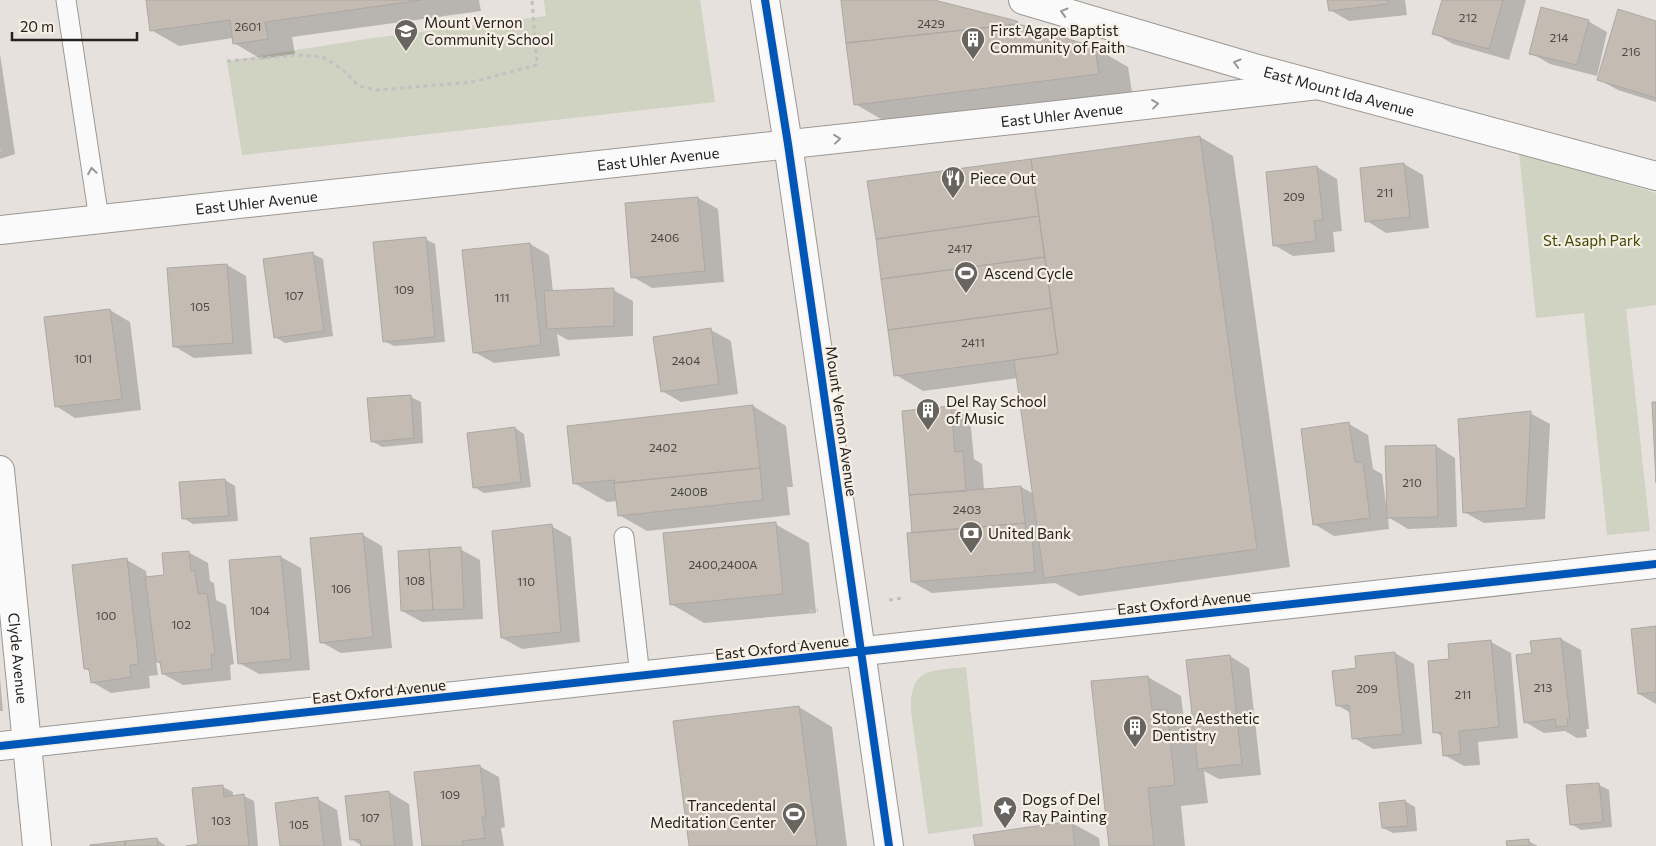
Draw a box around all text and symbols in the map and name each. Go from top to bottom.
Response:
one-way arrow [1061,8,1069,18]
scale bar [12,10,138,42]
house number: 212 [1459,10,1478,24]
place label: Mount Vernon Community School [424,13,554,48]
house number: 2429 [917,16,945,30]
text: 20 m [20,17,54,35]
school or university icon: Mount Vernon Community School [393,18,419,52]
house number: 2601 [235,19,261,33]
place label: First Agape Baptist Community of Faith [990,21,1125,56]
building icon: First Agape Baptist Community of Faith [960,26,986,60]
house number: 214 [1550,30,1568,44]
house number: 216 [1621,44,1641,58]
one-way arrow [1233,59,1242,69]
street label: East Mount Ida Avenue [1262,62,1417,120]
street label: East Uhler Avenue [1000,99,1124,130]
one-way arrow [1151,99,1159,110]
one-way arrow [833,134,841,145]
street label: East Uhler Avenue [596,143,720,174]
restaurant icon: Piece Out [940,165,966,199]
one-way arrow [87,166,97,175]
place label: Piece Out [970,169,1036,187]
house number: 211 [1377,185,1393,199]
street label: East Uhler Avenue [194,187,319,218]
house number: 209 [1283,189,1305,203]
house number: 2406 [651,230,679,244]
park label: St. Asaph Park [1543,231,1641,249]
house number: 2417 [948,241,972,255]
sports icon: Ascend Cycle [953,260,979,294]
place label: Ascend Cycle [984,264,1073,282]
house number: 109 [394,282,414,296]
house number: 107 [284,288,304,302]
house number: 111 [494,290,510,304]
house number: 105 [190,299,210,313]
house number: 2411 [961,335,985,349]
street label: Mount Vernon Avenue [823,345,861,497]
house number: 101 [74,351,92,365]
house number: 2404 [672,353,700,367]
place label: Del Ray School of Music [946,392,1047,427]
building icon: Del Ray School of Music [915,397,941,431]
house number: 2402 [649,440,677,454]
house number: 210 [1402,475,1422,489]
house number: 2400B [670,484,708,498]
house number: 2403 [953,502,981,516]
bank icon: United Bank [958,520,984,554]
place label: United Bank [988,524,1071,542]
house number: 2400,2400A [688,557,758,571]
house number: 108 [405,573,425,587]
house number: 110 [517,574,535,588]
house number: 106 [331,581,351,595]
street label: East Oxford Avenue [1116,586,1252,618]
house number: 104 [250,603,270,617]
house number: 100 [96,608,117,622]
street label: Clyde Avenue [5,612,32,704]
house number: 102 [171,617,191,631]
street label: East Oxford Avenue [714,631,850,663]
street label: East Oxford Avenue [311,675,447,707]
house number: 213 [1534,680,1552,694]
house number: 209 [1356,681,1378,695]
house number: 211 [1455,687,1471,701]
place label: Stone Aesthetic Dentistry [1152,709,1260,744]
building icon: Stone Aesthetic Dentistry [1122,714,1148,748]
house number: 109 [440,787,460,801]
place label: Dogs of Del Ray Painting [1022,790,1107,825]
place icon: Dogs of Del Ray Painting [992,795,1018,829]
place label: Trancedental Meditation Center [650,796,776,831]
sports icon: Trancedental Meditation Center [781,801,807,835]
house number: 107 [360,810,380,824]
house number: 103 [211,813,231,827]
house number: 105 [289,817,309,831]

